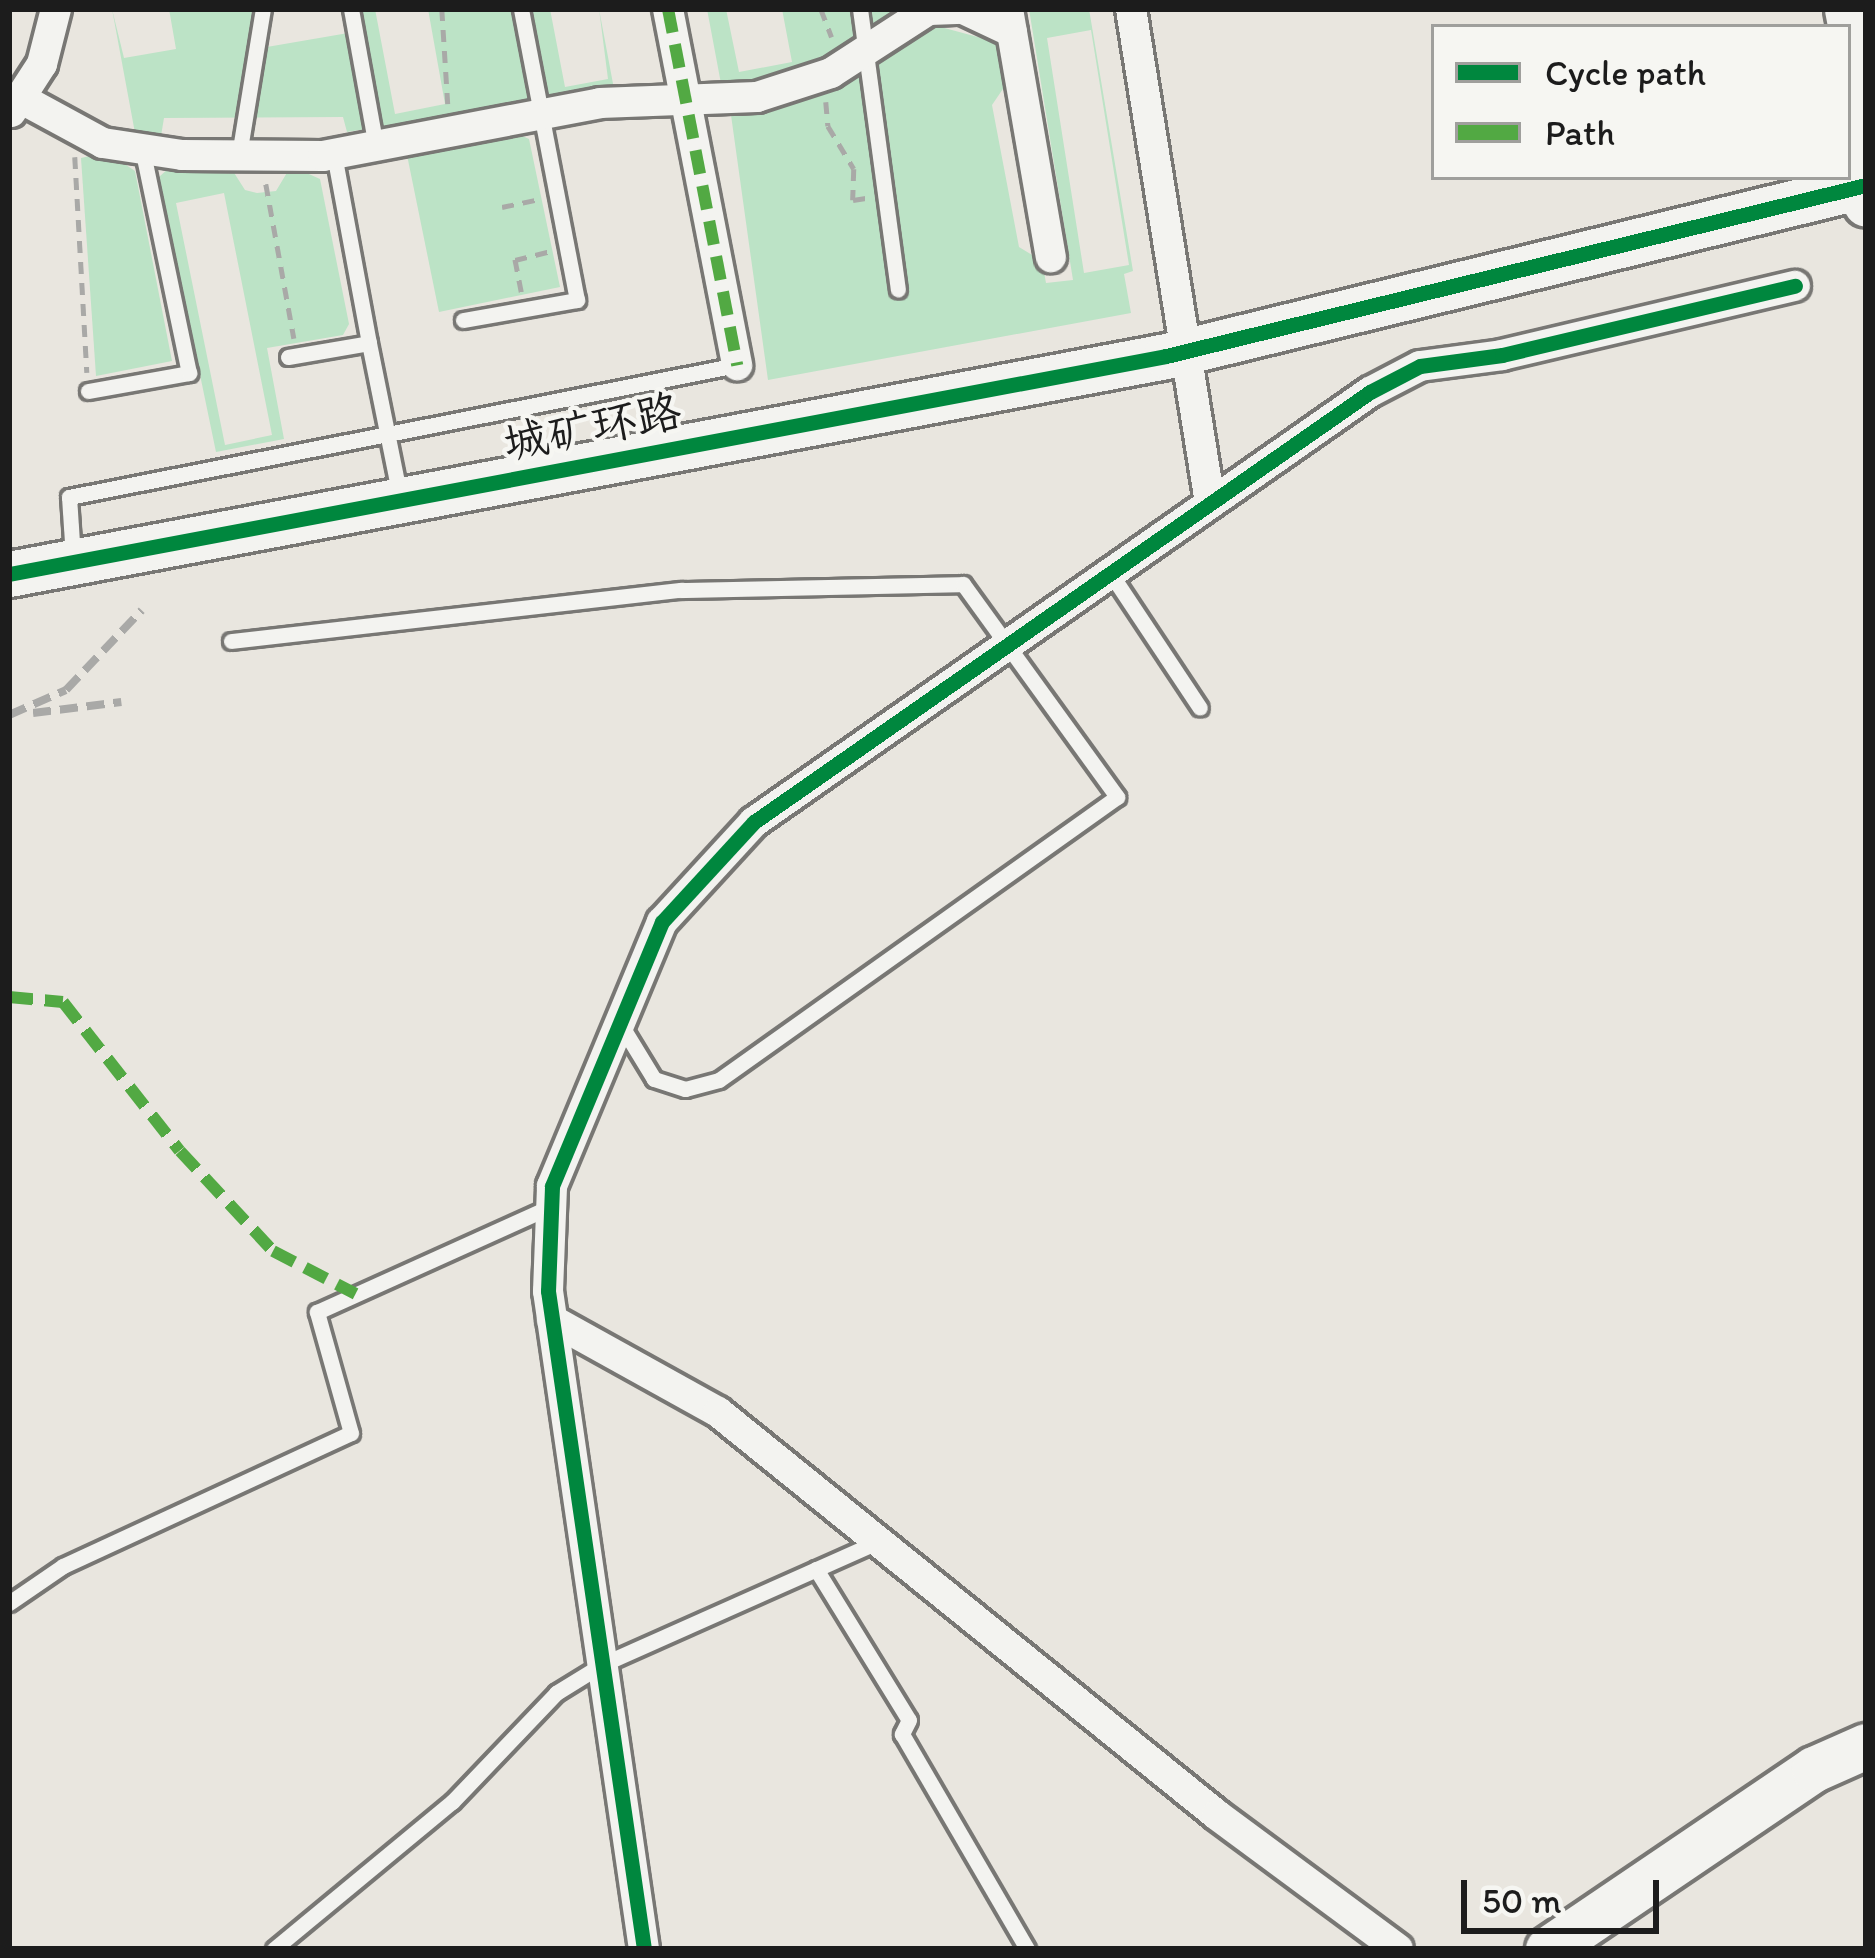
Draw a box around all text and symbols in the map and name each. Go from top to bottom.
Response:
legend [1431,24,1851,180]
text: Cycle path [1545,51,1706,94]
text: Path [1545,111,1615,154]
street label: 城矿环路 [499,383,685,471]
scale bar [1467,1856,1665,1930]
text: 50 m [1482,1879,1561,1922]

